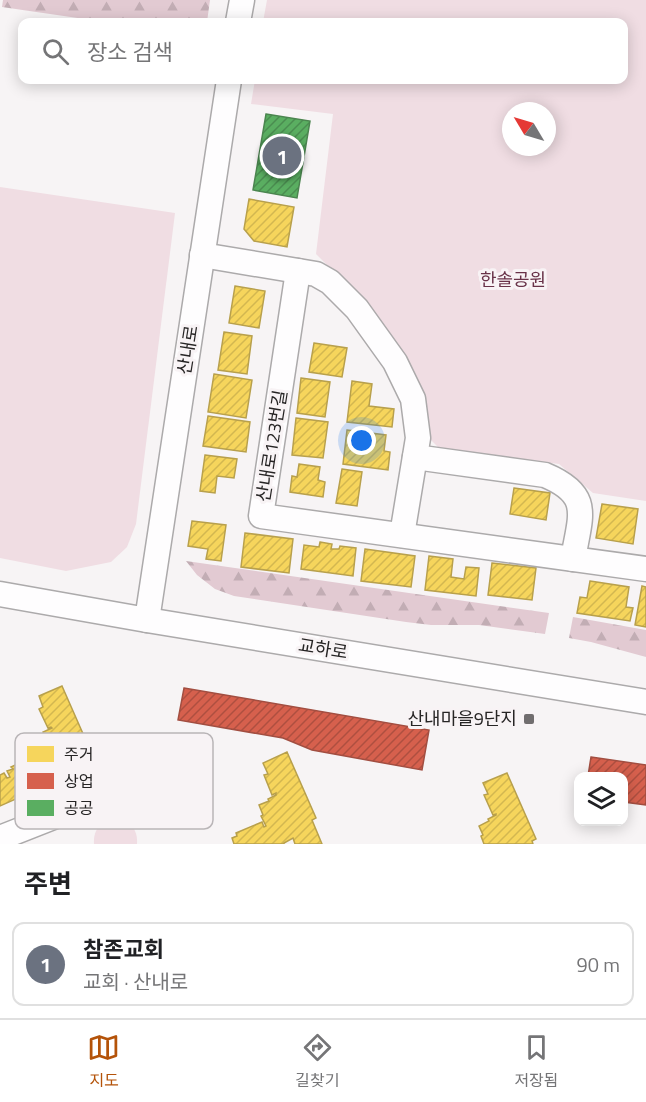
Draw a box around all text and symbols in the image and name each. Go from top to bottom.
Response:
search box [18,18,628,84]
icon: search [39,35,72,68]
text: 장소 검색 [87,35,173,69]
north arrow [502,102,556,156]
pin: 1 [262,134,302,178]
park label: 한솔공원 [480,266,546,293]
street label: 산내로 [170,323,205,377]
street label: 산내로123번길 [249,388,294,504]
your location [347,426,376,455]
street label: 교하로 [296,631,350,666]
place label: 산내마을9단지 [408,705,517,732]
marker: 산내마을9단지 [522,712,536,726]
legend [15,733,213,829]
text: 주거 [64,742,93,766]
text: 상업 [64,769,93,793]
map controls [574,772,628,826]
button: layers [574,772,628,826]
text: 공공 [64,796,93,820]
text: 주변 [24,864,72,903]
text: 참존교회 [83,932,164,966]
text: 1 [40,949,51,980]
text: 90 m [576,949,620,980]
text: 교회 · 산내로 [83,966,188,997]
tab: 지도 [87,1031,120,1092]
tab: 길찾기 [295,1031,339,1092]
tab: 저장됨 [514,1031,559,1092]

